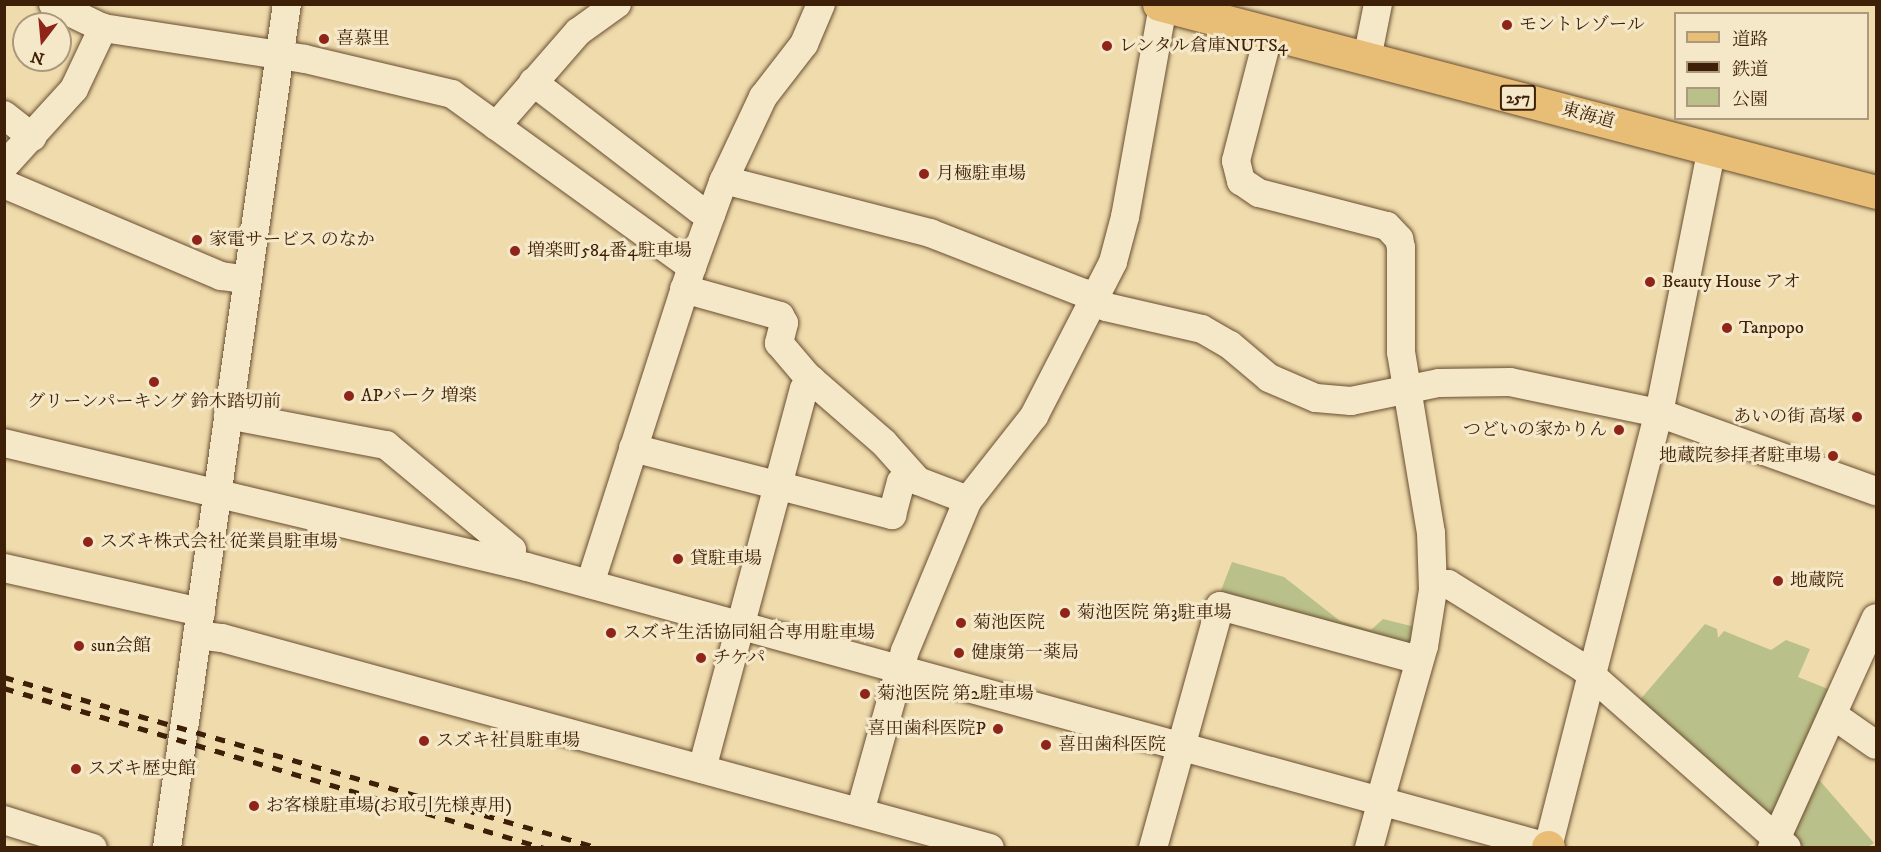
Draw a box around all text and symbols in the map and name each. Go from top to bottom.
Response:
north arrow [12,12,72,72]
legend [1674,12,1869,120]
place label: モントレゾール [1519,14,1645,36]
marker: モントレゾール [1500,18,1514,32]
place label: 喜慕里 [336,28,390,50]
text: 道路 [1732,29,1768,51]
marker: 喜慕里 [317,32,331,46]
place label: レンタル倉庫NUTS4 [1119,35,1289,57]
marker: レンタル倉庫NUTS4 [1100,39,1114,53]
text: N [29,46,47,69]
text: 鉄道 [1732,59,1768,81]
road number: 257 [1498,85,1538,111]
text: 公園 [1732,89,1768,111]
street label: 東海道 [1559,99,1617,133]
place label: 月極駐車場 [936,163,1026,185]
marker: 月極駐車場 [917,167,931,181]
place label: 家電サービス のなか [209,229,375,251]
marker: 家電サービス のなか [190,233,204,247]
place label: 増楽町584番4駐車場 [527,240,692,262]
marker: 増楽町584番4駐車場 [508,244,522,258]
place label: Beauty House アオ [1662,271,1801,293]
marker: Beauty House アオ [1643,275,1657,289]
place label: Tanpopo [1739,317,1804,339]
marker: Tanpopo [1720,321,1734,335]
marker: グリーンパーキング 鈴木踏切前 [147,375,161,389]
place label: APパーク 増楽 [361,385,477,407]
marker: APパーク 増楽 [342,389,356,403]
place label: グリーンパーキング 鈴木踏切前 [26,391,282,413]
place label: あいの街 高塚 [1733,406,1845,428]
marker: あいの街 高塚 [1850,410,1864,424]
place label: つどいの家かりん [1463,419,1607,441]
marker: つどいの家かりん [1612,423,1626,437]
place label: 地蔵院参拝者駐車場 [1659,445,1821,467]
marker: 地蔵院参拝者駐車場 [1826,449,1840,463]
place label: スズキ株式会社 従業員駐車場 [100,531,338,553]
marker: スズキ株式会社 従業員駐車場 [81,535,95,549]
place label: 貸駐車場 [690,548,762,570]
marker: 貸駐車場 [671,552,685,566]
place label: 地蔵院 [1790,570,1844,592]
marker: 地蔵院 [1771,574,1785,588]
place label: 菊池医院 第3駐車場 [1077,602,1232,624]
marker: 菊池医院 第3駐車場 [1058,606,1072,620]
place label: 菊池医院 [973,612,1045,634]
marker: 菊池医院 [954,616,968,630]
place label: スズキ生活協同組合専用駐車場 [623,622,875,644]
marker: スズキ生活協同組合専用駐車場 [604,626,618,640]
place label: sun会館 [91,635,151,657]
marker: sun会館 [72,639,86,653]
place label: 健康第一薬局 [971,642,1079,664]
marker: 健康第一薬局 [952,646,966,660]
place label: チケパ [713,647,767,669]
marker: チケパ [694,651,708,665]
place label: 菊池医院 第2駐車場 [877,683,1034,705]
marker: 菊池医院 第2駐車場 [858,687,872,701]
place label: 喜田歯科医院P [868,718,986,740]
marker: 喜田歯科医院P [991,722,1005,736]
place label: スズキ社員駐車場 [436,730,580,752]
marker: スズキ社員駐車場 [417,734,431,748]
place label: 喜田歯科医院 [1058,734,1166,756]
marker: 喜田歯科医院 [1039,738,1053,752]
place label: スズキ歴史館 [88,758,196,780]
marker: スズキ歴史館 [69,762,83,776]
place label: お客様駐車場(お取引先様専用) [266,795,512,817]
marker: お客様駐車場(お取引先様専用) [247,799,261,813]

